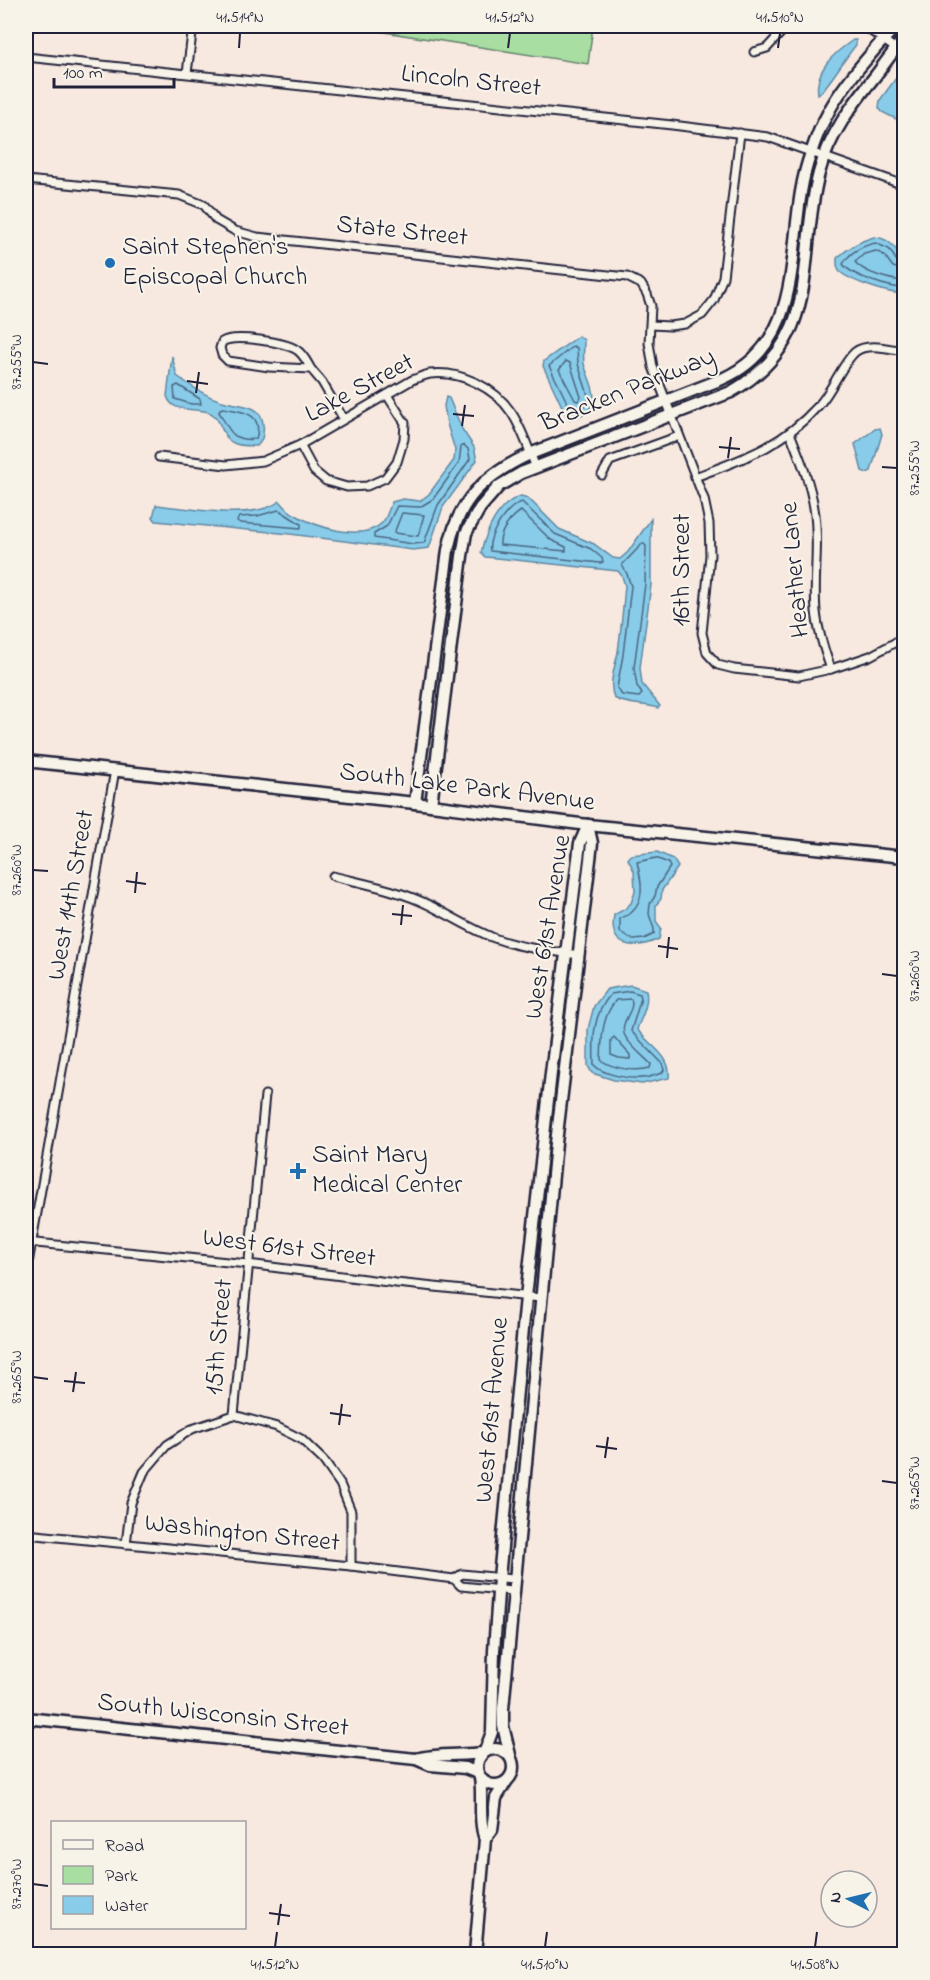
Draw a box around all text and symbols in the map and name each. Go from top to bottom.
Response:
text: 41.514°N [216,7,264,29]
text: 41.512°N [486,7,534,29]
text: 41.510°N [756,7,804,29]
scale bar [54,51,174,89]
street label: Lincoln Street [399,56,543,108]
text: 100 m [63,61,103,87]
street label: State Street [334,206,470,258]
place label: Saint Stephen's Episcopal Church [122,229,307,297]
marker: Saint Stephen's Episcopal Church [103,256,117,270]
text: 87.255°W [6,334,28,390]
street label: Bracken Parkway [534,339,721,444]
street label: Lake Street [299,344,422,434]
text: 87.255°W [904,440,926,496]
street label: Heather Lane [771,500,821,640]
street label: 16th Street [664,513,702,626]
street label: South Lake Park Avenue [337,753,597,823]
street label: West 14th Street [38,807,106,983]
street label: West 61st Avenue [516,832,582,1022]
text: 87.260°W [6,844,28,896]
text: 87.260°W [904,950,926,1002]
place label: Saint Mary Medical Center [312,1137,463,1205]
marker: Saint Mary Medical Center [289,1162,307,1180]
street label: West 61st Street [200,1220,378,1278]
street label: 15th Street [196,1277,244,1397]
street label: West 61st Avenue [466,1315,520,1504]
text: 87.265°W [6,1350,28,1404]
text: 87.265°W [904,1456,926,1510]
street label: Washington Street [143,1505,342,1563]
street label: South Wisconsin Street [95,1684,351,1748]
legend [51,1821,246,1929]
text: Road [105,1834,144,1860]
text: 87.270°W [6,1859,28,1909]
text: Park [105,1864,138,1890]
north arrow [819,1869,879,1929]
text: N [824,1890,849,1904]
text: Water [105,1894,149,1920]
text: 41.512°N [251,1954,299,1976]
text: 41.510°N [521,1954,569,1976]
text: 41.508°N [791,1954,839,1976]

